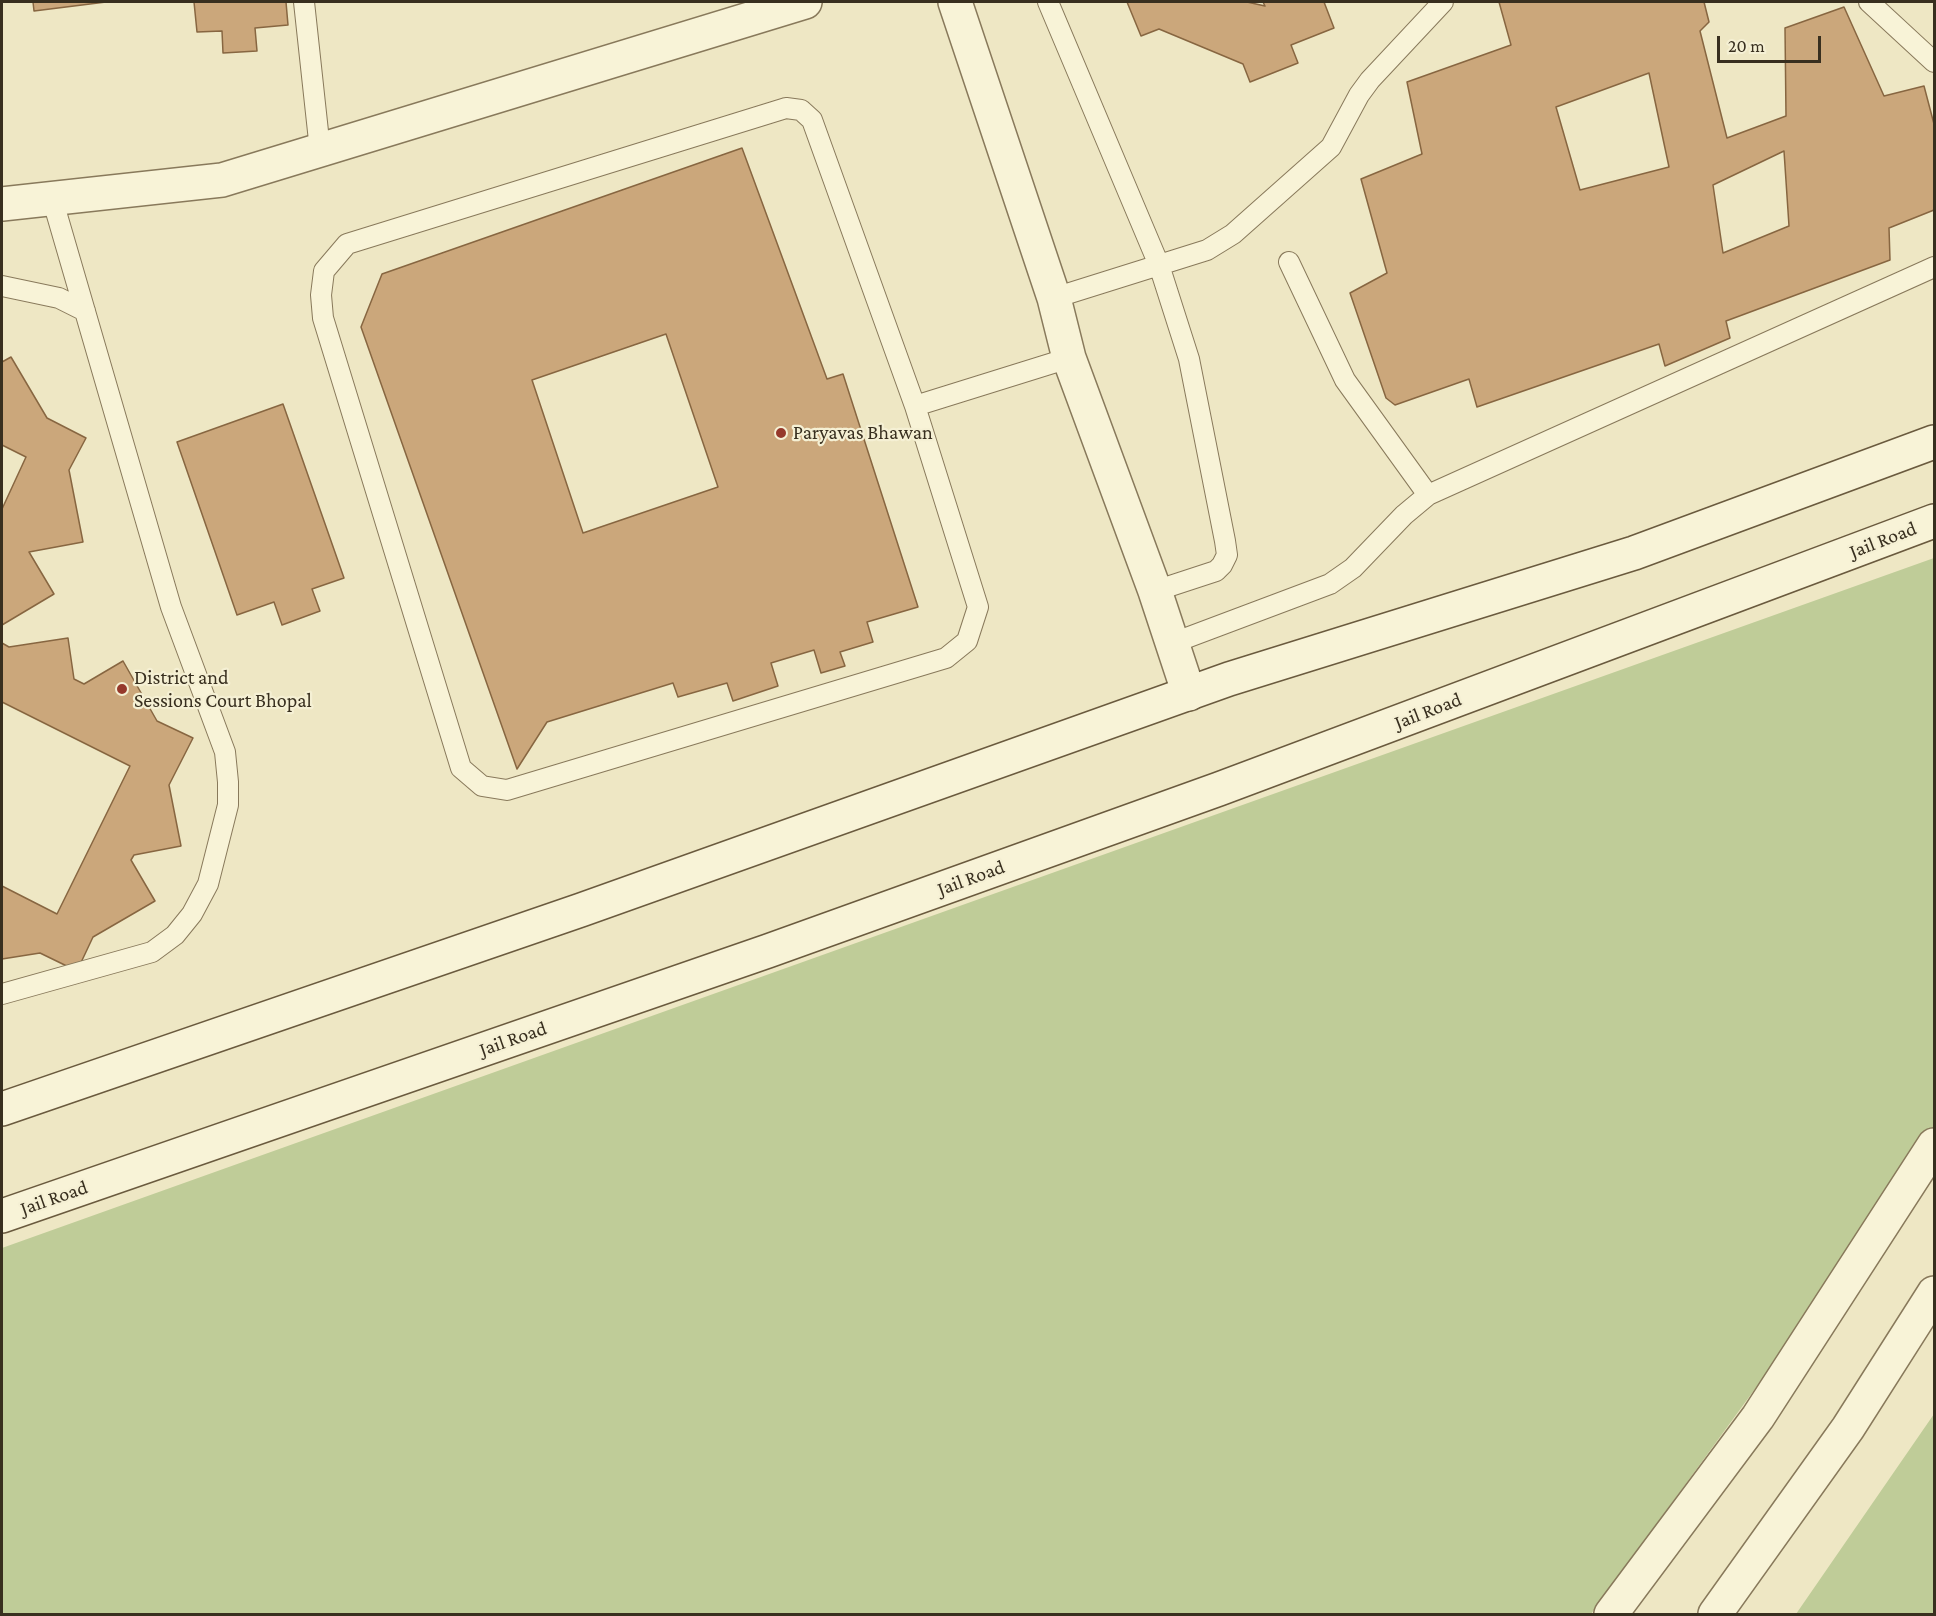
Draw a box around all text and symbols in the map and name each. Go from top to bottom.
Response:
scale bar [1720,24,1824,62]
text: 20 m [1728,36,1765,56]
place label: Paryavas Bhawan [793,421,933,445]
marker: Paryavas Bhawan [774,426,788,440]
street label: Jail Road [1846,516,1920,564]
place label: District and Sessions Court Bhopal [134,666,312,713]
marker: District and Sessions Court Bhopal [115,682,129,696]
street label: Jail Road [1391,687,1465,735]
street label: Jail Road [934,855,1008,901]
street label: Jail Road [476,1016,550,1062]
street label: Jail Road [17,1175,91,1221]

